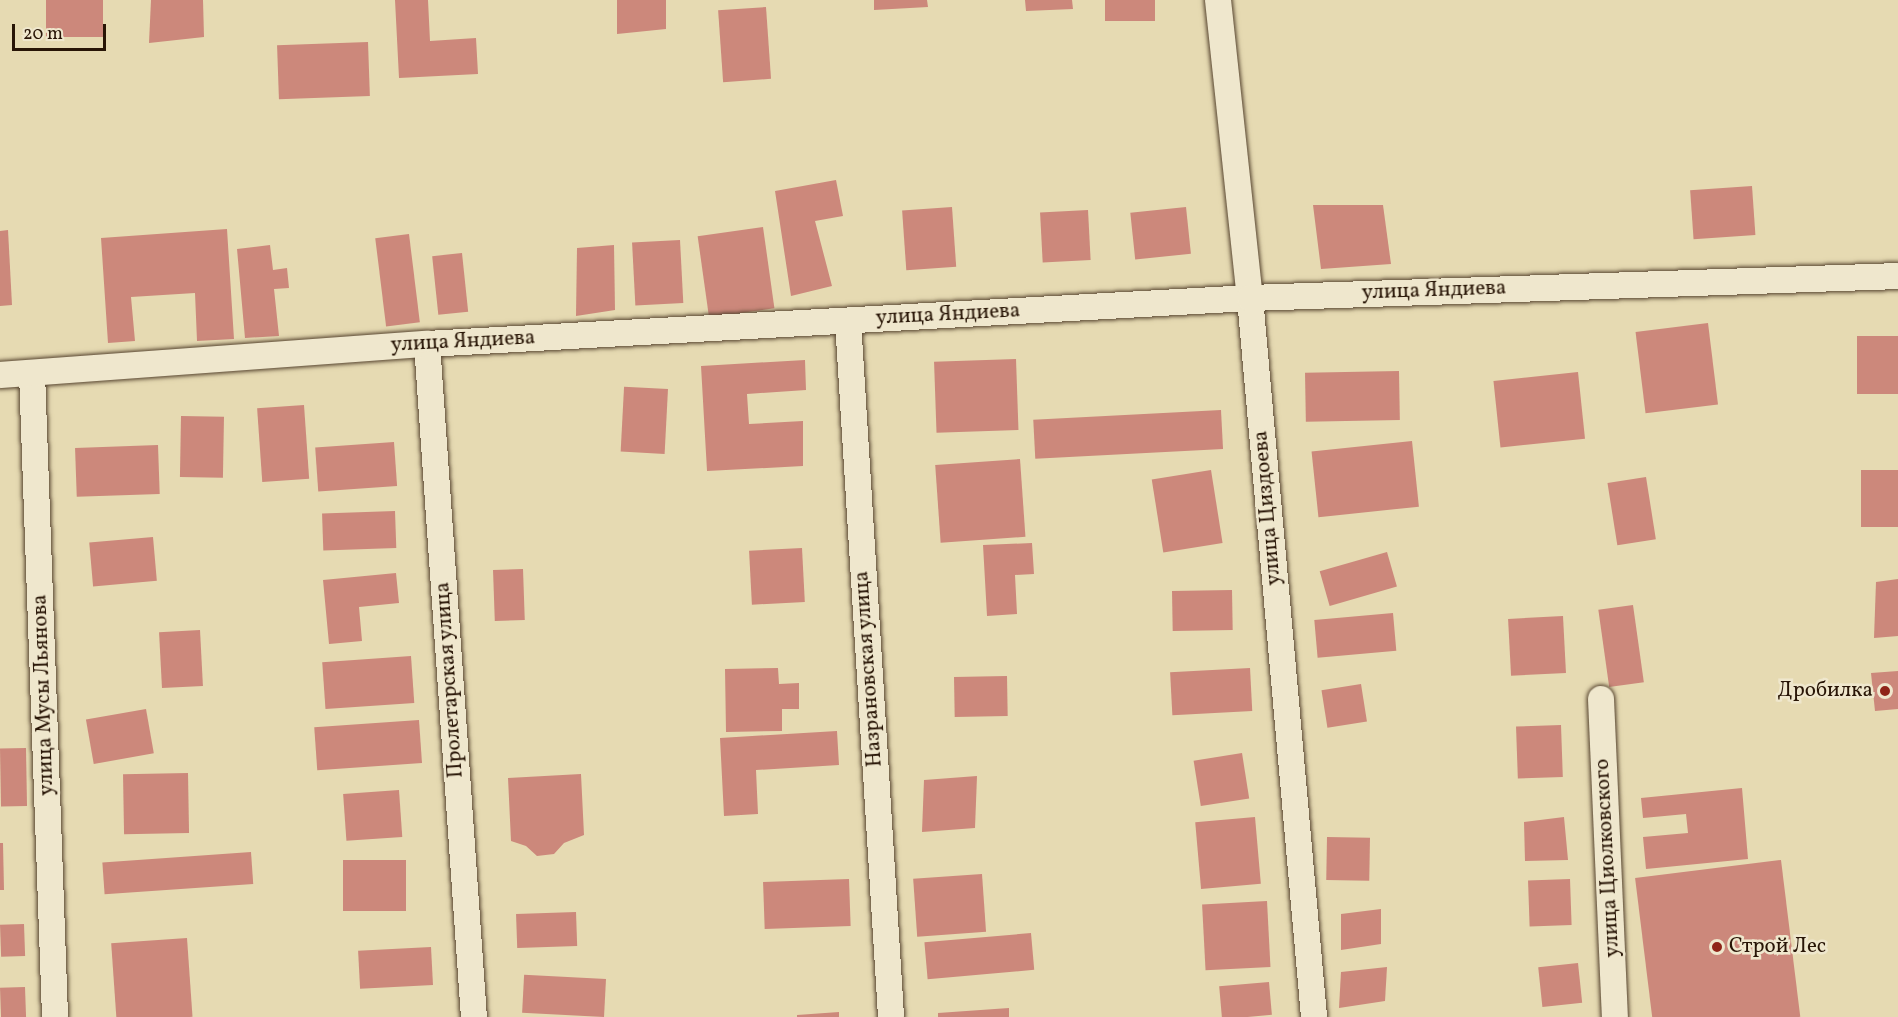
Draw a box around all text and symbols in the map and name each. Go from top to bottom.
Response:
scale bar [15,12,110,50]
text: 20 m [23,22,63,47]
street label: улица Яндиева [1361,276,1507,306]
street label: улица Яндиева [875,299,1021,331]
street label: улица Яндиева [390,326,536,358]
street label: улица Циздоева [1249,430,1287,586]
street label: Назрановская улица [850,570,888,768]
street label: Пролетарская улица [431,581,469,779]
street label: улица Мусы Льянова [28,594,60,796]
place label: Дробилка [1778,678,1873,704]
marker: Дробилка [1878,684,1892,698]
street label: улица Циолковского [1590,758,1626,958]
place label: Строй Лес [1729,934,1826,960]
marker: Строй Лес [1710,940,1724,954]

